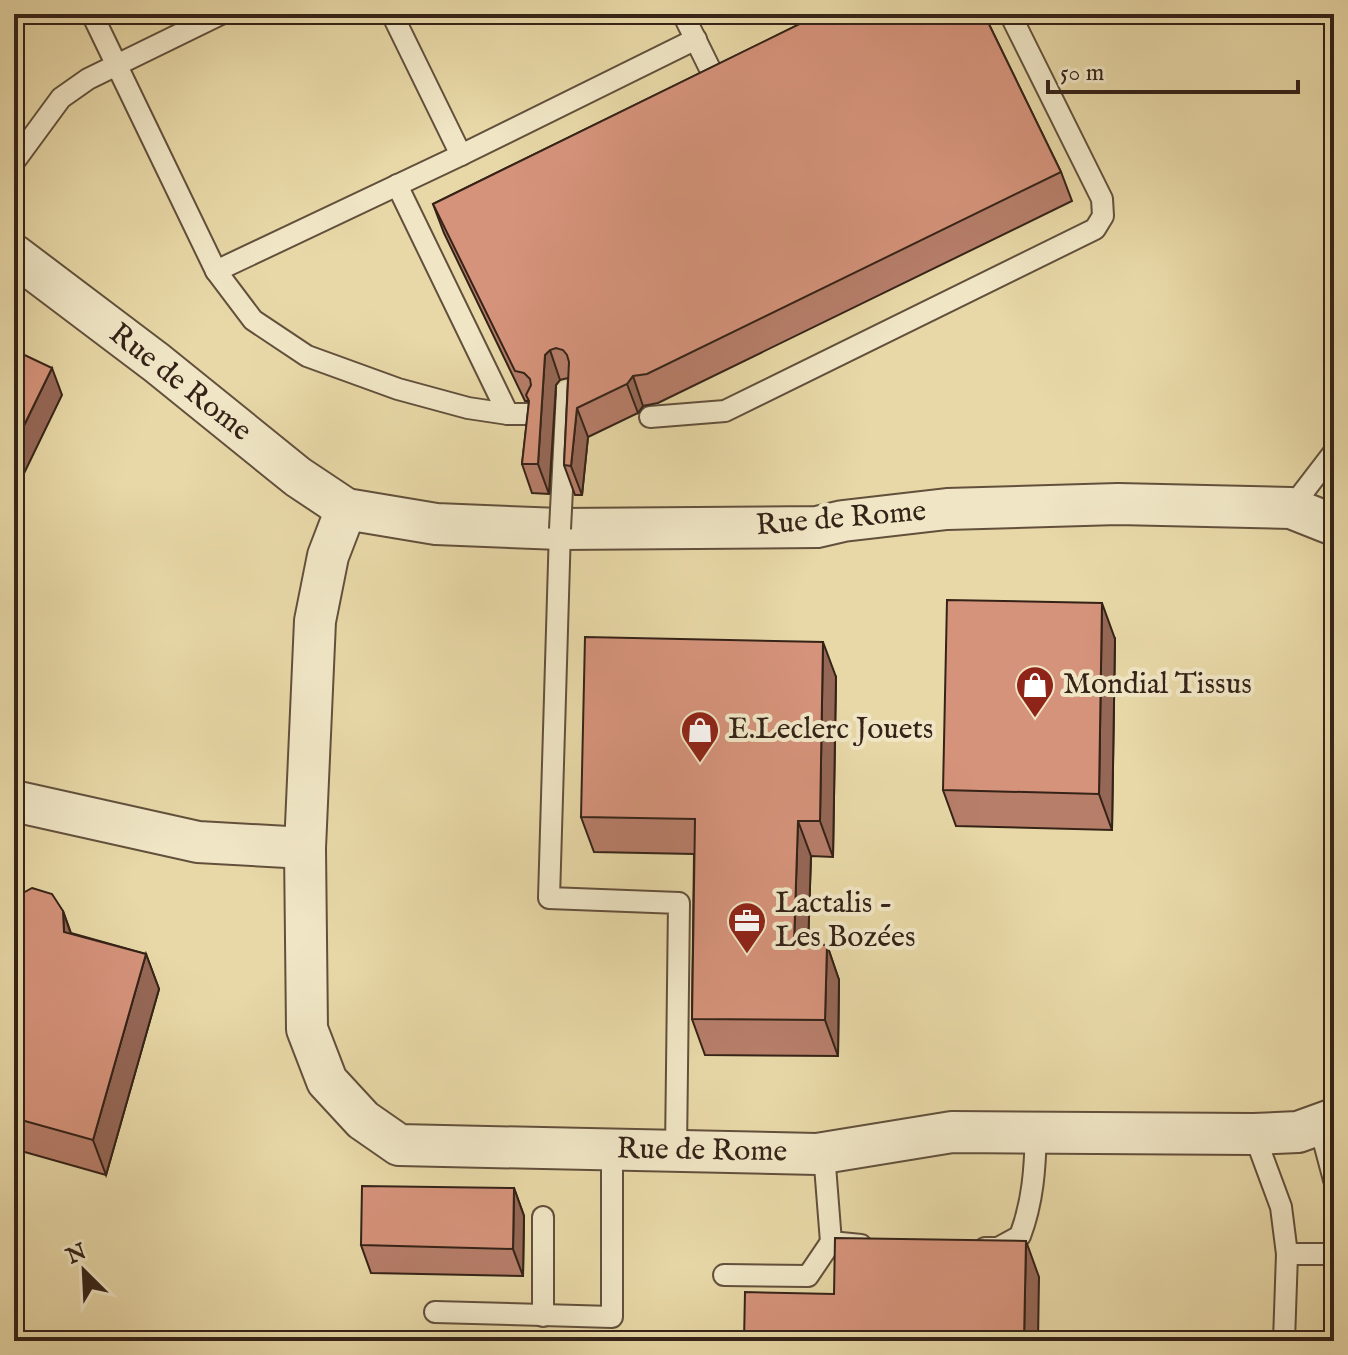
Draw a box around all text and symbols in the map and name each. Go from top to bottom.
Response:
scale bar [1048,44,1298,94]
text: 50 m [1060,58,1104,89]
street label: Rue de Rome [101,316,259,450]
street label: Rue de Rome [754,493,928,545]
shop icon: Mondial Tissus [1014,664,1056,719]
place label: Mondial Tissus [1063,666,1252,704]
shop icon: E.Leclerc Jouets [679,709,721,764]
place label: E.Leclerc Jouets [728,711,933,749]
place label: Lactalis - Les Bozées [775,885,915,957]
office icon: Lactalis - Les Bozées [726,900,768,955]
street label: Rue de Rome [616,1131,788,1171]
north arrow [44,1231,124,1311]
text: N [61,1238,91,1272]

